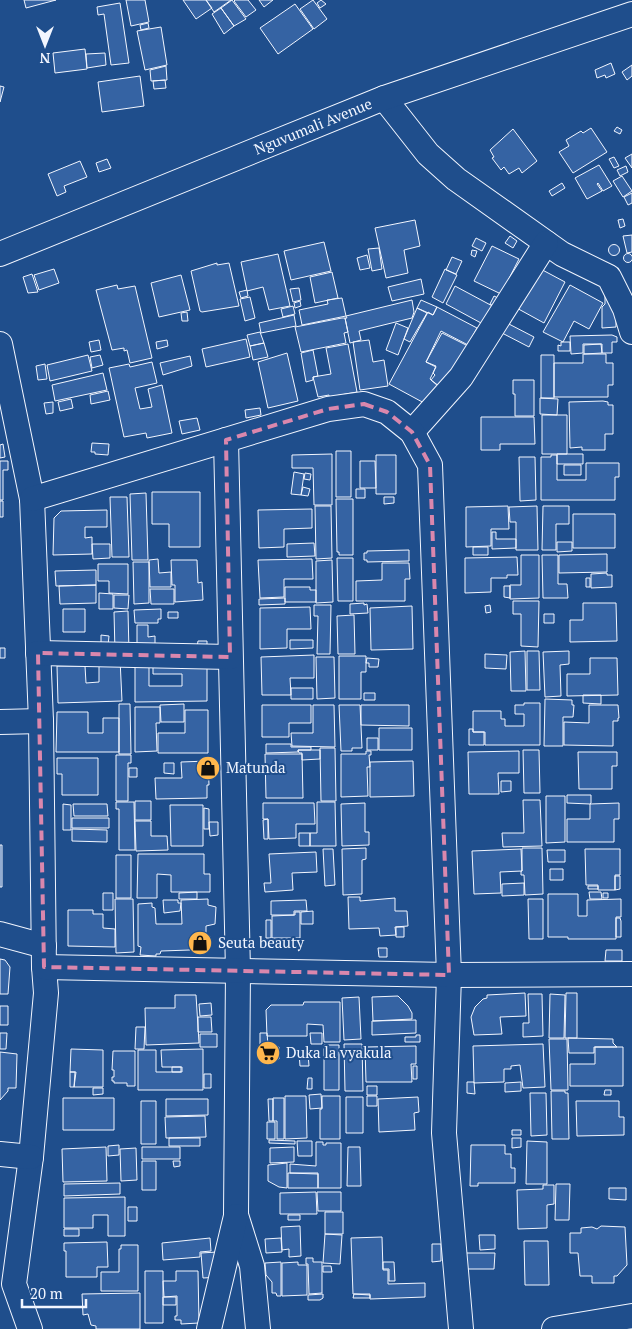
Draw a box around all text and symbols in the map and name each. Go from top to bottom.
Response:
north arrow [20,20,70,70]
text: N [39,49,50,68]
street label: Nguvumali Avenue [251,93,375,159]
shop icon: Matunda [195,755,221,781]
place label: Matunda [226,757,286,777]
shop icon: Seuta beauty [187,930,213,956]
place label: Seuta beauty [218,932,304,952]
supermarket icon: Duka la vyakula [255,1040,281,1066]
place label: Duka la vyakula [286,1042,392,1062]
scale bar [22,1276,86,1308]
text: 20 m [30,1283,63,1303]

